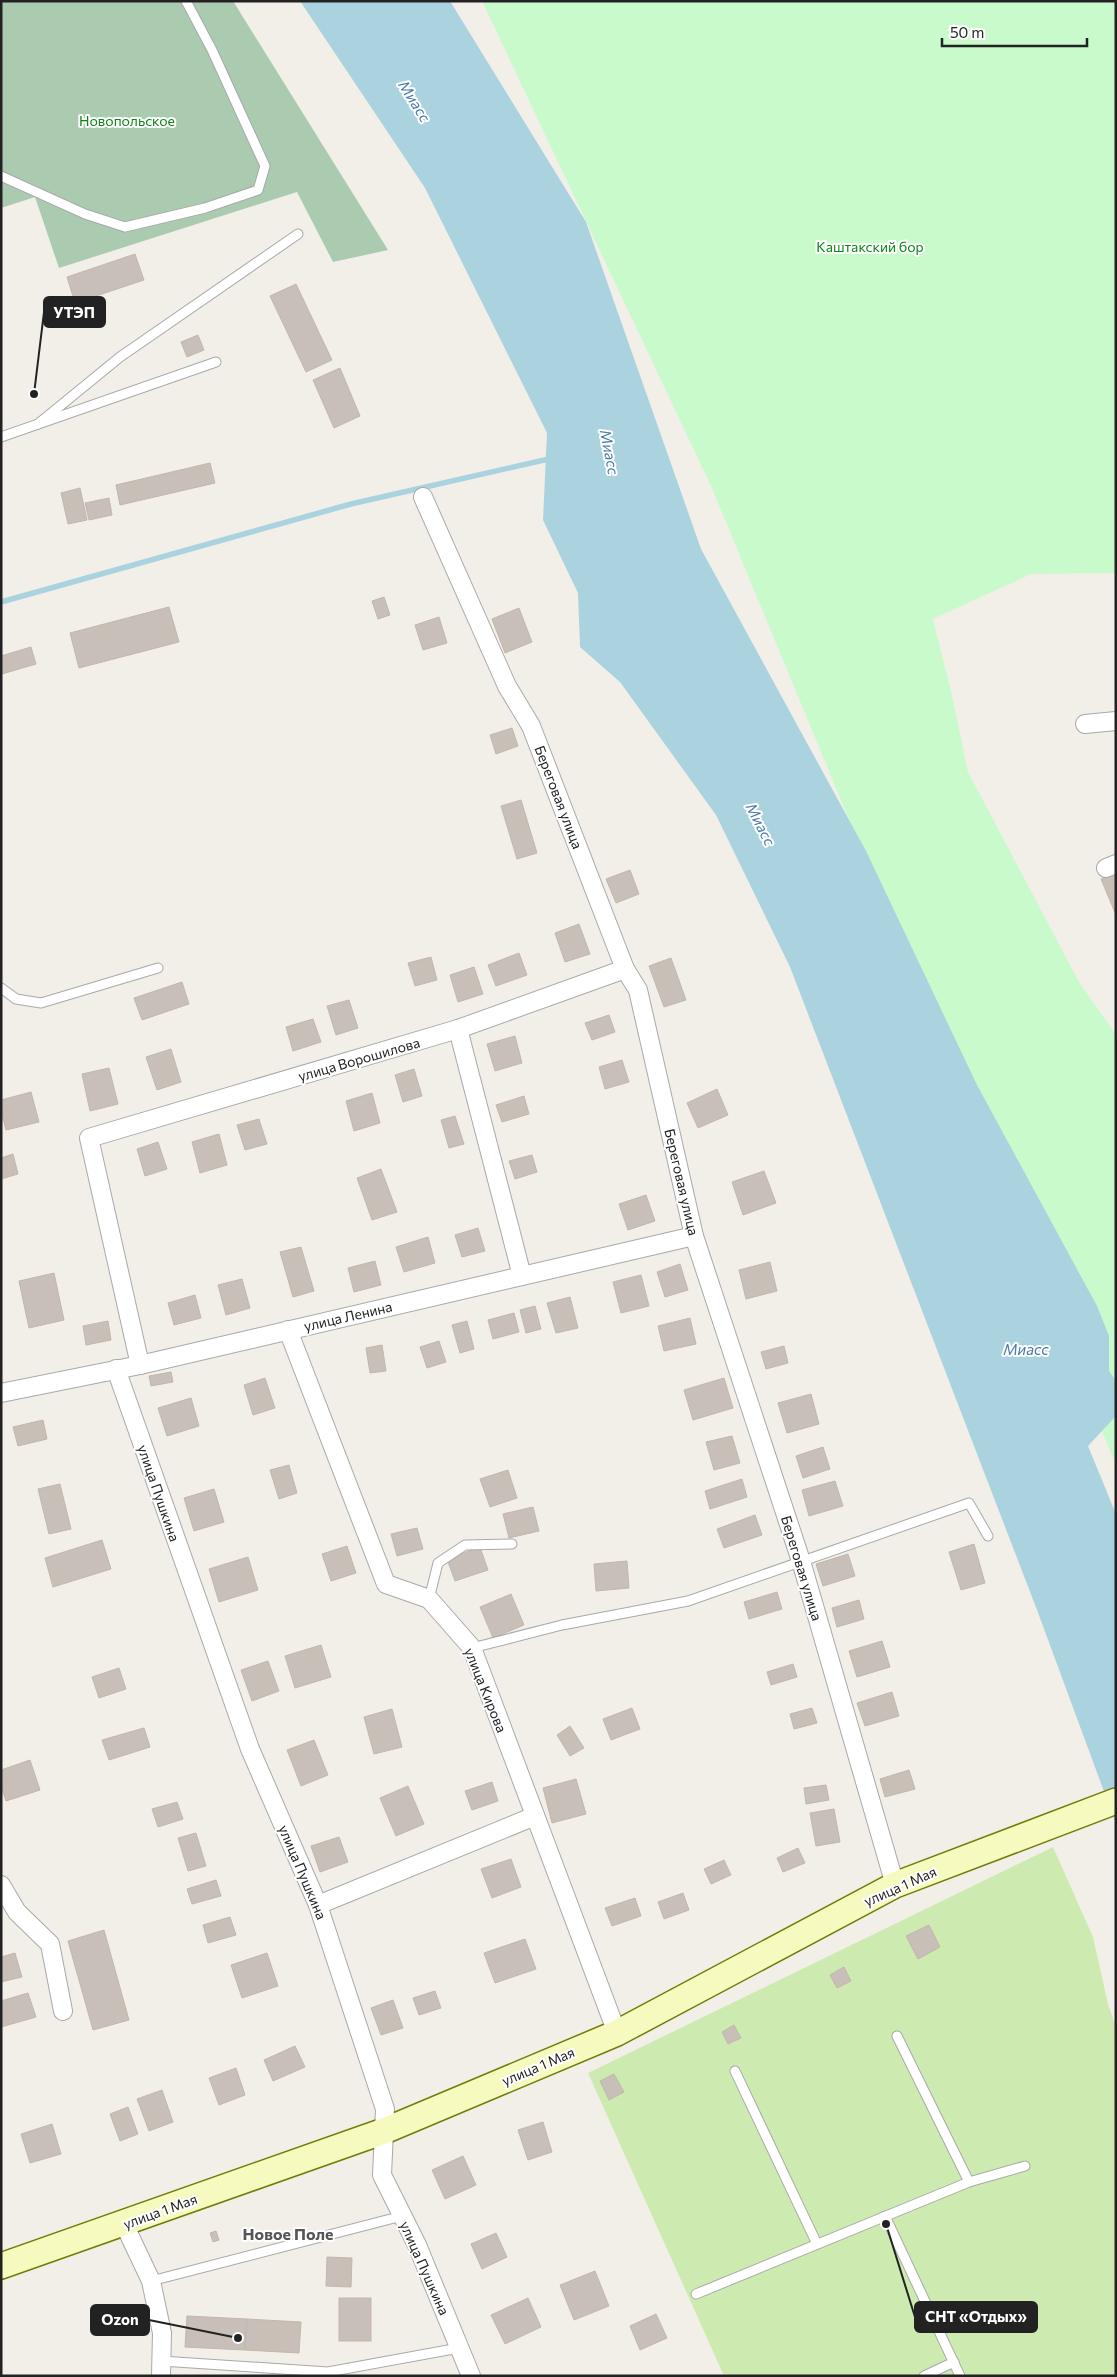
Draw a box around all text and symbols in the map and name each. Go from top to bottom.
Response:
scale bar [942,15,1087,47]
text: 50 m [950,23,984,41]
water label: Миасс [395,77,435,126]
park label: Новопольское [79,112,175,129]
park label: Каштакский бор [816,238,924,255]
callout: УТЭП [44,297,105,327]
text: УТЭП [53,303,95,321]
water label: Миасс [597,428,623,477]
street label: Береговая улица [532,743,586,851]
water label: Миасс [743,800,780,849]
street label: улица Ворошилова [296,1034,422,1084]
street label: Береговая улица [661,1127,703,1237]
street label: улица Ленина [302,1298,394,1334]
water label: Миасс [1003,1340,1049,1358]
street label: улица Пушкина [135,1442,183,1544]
street label: Береговая улица [778,1513,826,1623]
street label: улица Кирова [461,1645,511,1735]
street label: улица Пушкина [275,1822,331,1922]
street label: улица 1 Мая [861,1862,939,1910]
street label: улица 1 Мая [499,2043,577,2089]
street label: улица 1 Мая [121,2190,199,2232]
street label: улица Пушкина [397,2218,453,2318]
district label: Новое Поле [243,2224,333,2243]
callout: СНТ «Отдых» [915,2302,1037,2332]
callout: Ozon [91,2305,149,2335]
text: СНТ «Отдых» [925,2307,1027,2325]
text: Ozon [101,2310,139,2328]

